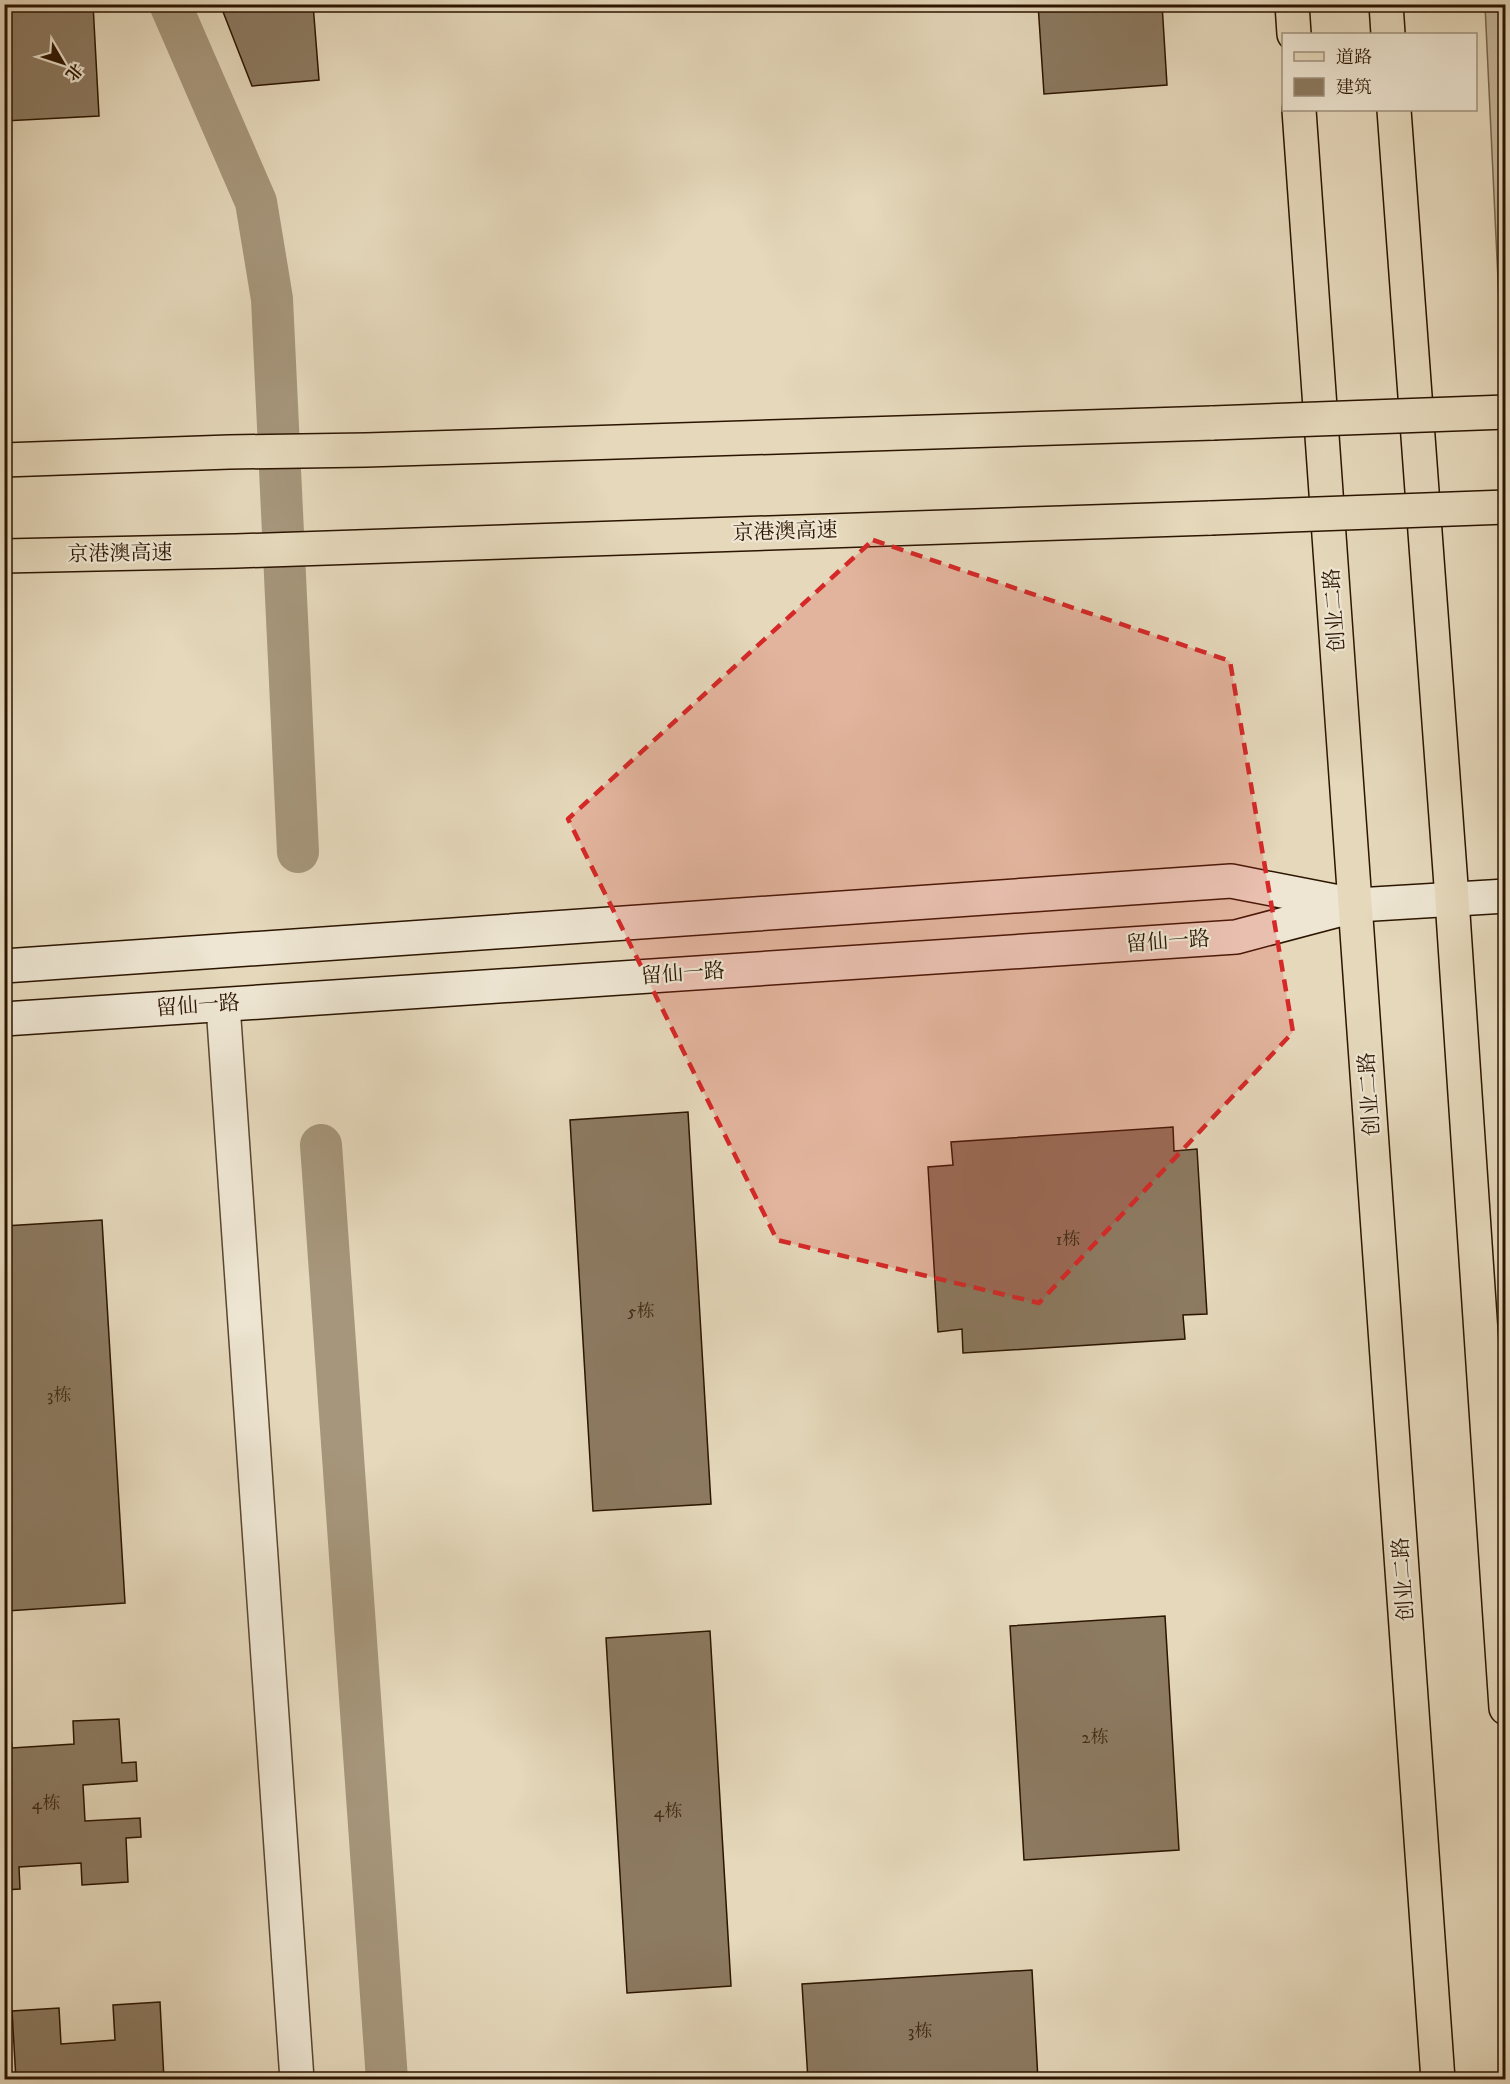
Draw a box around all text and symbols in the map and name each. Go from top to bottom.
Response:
north arrow [33,33,93,93]
legend [1282,33,1477,111]
text: 道路 [1336,47,1372,69]
text: 北 [61,59,87,84]
text: 建筑 [1336,77,1372,99]
street label: 京港澳高速 [732,517,838,547]
street label: 京港澳高速 [67,540,173,568]
street label: 创业二路 [1319,567,1351,653]
street label: 留仙一路 [1125,926,1211,958]
street label: 留仙一路 [640,958,726,990]
street label: 留仙一路 [155,990,241,1022]
street label: 创业二路 [1354,1051,1386,1137]
house number: 1栋 [1056,1229,1080,1251]
house number: 5栋 [628,1301,654,1323]
house number: 3栋 [47,1385,71,1407]
street label: 创业二路 [1388,1536,1420,1622]
house number: 2栋 [1082,1727,1108,1749]
house number: 4栋 [32,1793,60,1815]
house number: 4栋 [654,1801,682,1823]
house number: 3栋 [908,2021,932,2043]

